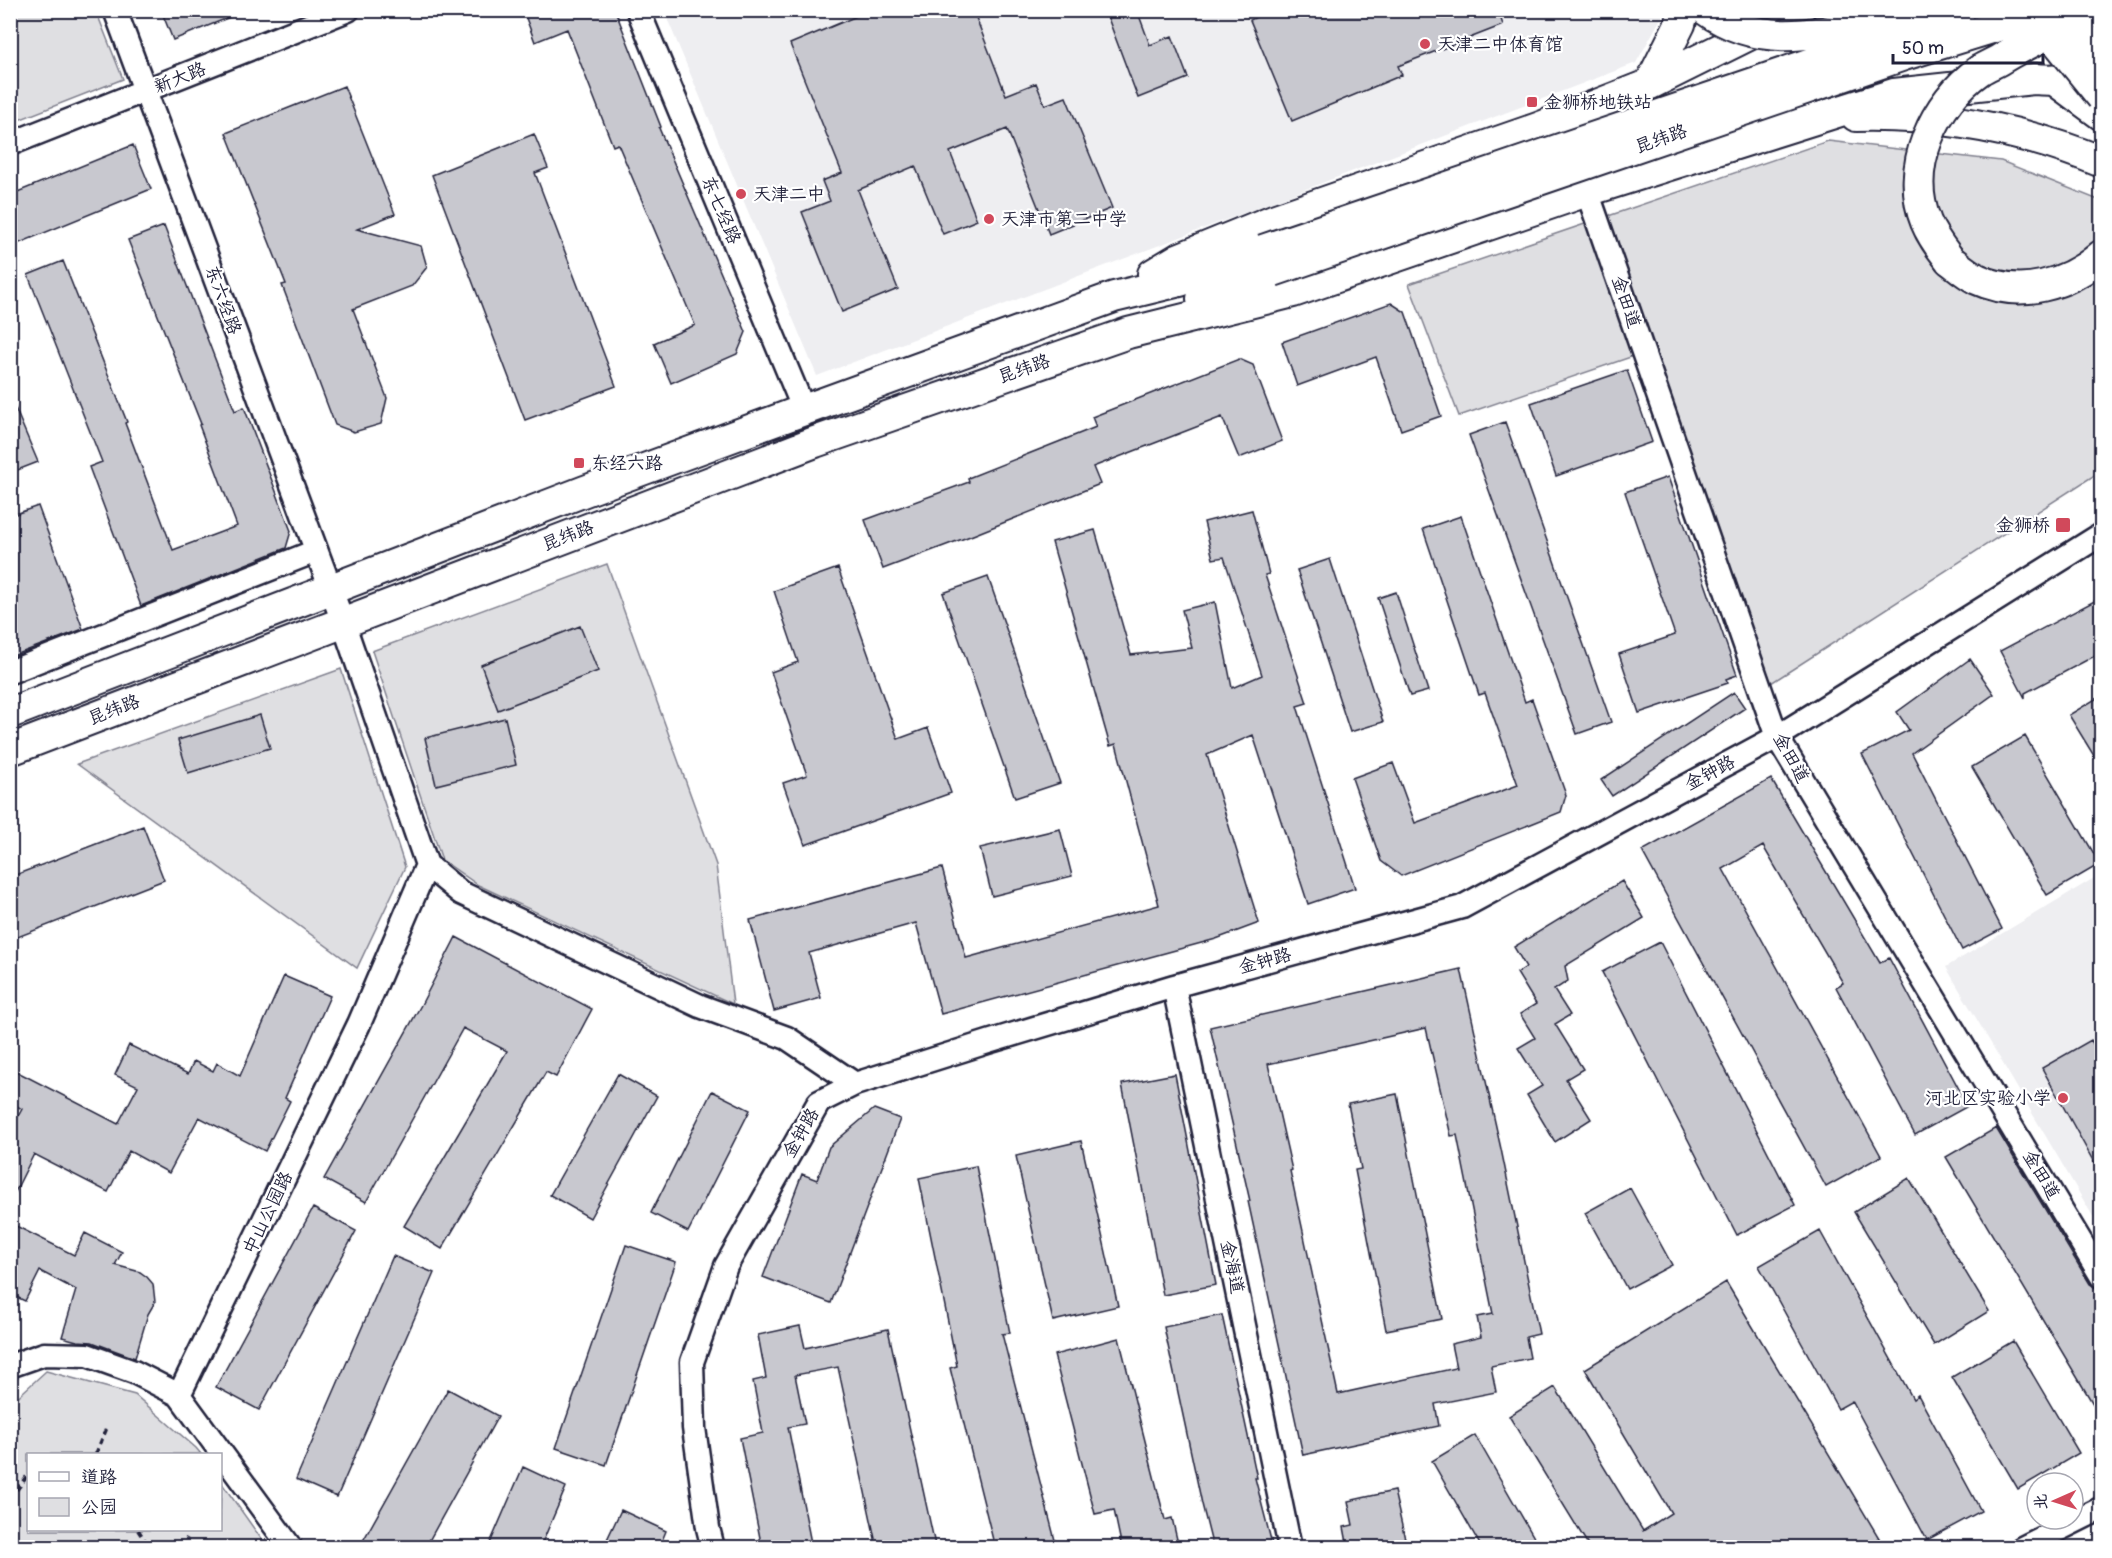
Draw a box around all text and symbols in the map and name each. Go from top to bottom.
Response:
scale bar [1893,27,2043,65]
place label: 天津二中体育馆 [1437,33,1563,56]
marker: 天津二中体育馆 [1418,37,1432,51]
text: 50 m [1902,37,1944,60]
street label: 新大路 [151,57,209,99]
place label: 金狮桥地铁站 [1544,91,1652,114]
marker: 金狮桥地铁站 [1525,95,1539,109]
street label: 昆纬路 [1632,119,1690,159]
street label: 东七经路 [696,172,746,248]
place label: 天津二中 [753,183,825,206]
marker: 天津二中 [734,187,748,201]
place label: 天津市第二中学 [1001,208,1127,231]
marker: 天津市第二中学 [982,212,996,226]
street label: 东六经路 [200,262,246,338]
street label: 金田道 [1606,273,1646,331]
street label: 昆纬路 [995,349,1053,389]
place label: 东经六路 [591,452,663,475]
marker: 东经六路 [572,456,586,470]
place label: 金狮桥 [1996,514,2050,537]
street label: 昆纬路 [539,516,597,556]
marker: 金狮桥 [2054,516,2072,534]
street label: 昆纬路 [85,690,143,730]
street label: 金田道 [1768,729,1814,787]
street label: 金钟路 [1681,750,1739,796]
street label: 金钟路 [1236,943,1294,979]
place label: 河北区实验小学 [1925,1087,2051,1110]
marker: 河北区实验小学 [2056,1091,2070,1105]
street label: 金钟路 [778,1104,824,1162]
street label: 金田道 [2017,1146,2065,1204]
street label: 中山公园路 [238,1168,298,1258]
street label: 金海道 [1215,1238,1249,1296]
legend [27,1453,222,1531]
text: 道路 [81,1466,117,1489]
north arrow [2025,1471,2085,1531]
text: 北 [2031,1493,2051,1510]
text: 公园 [81,1496,117,1519]

